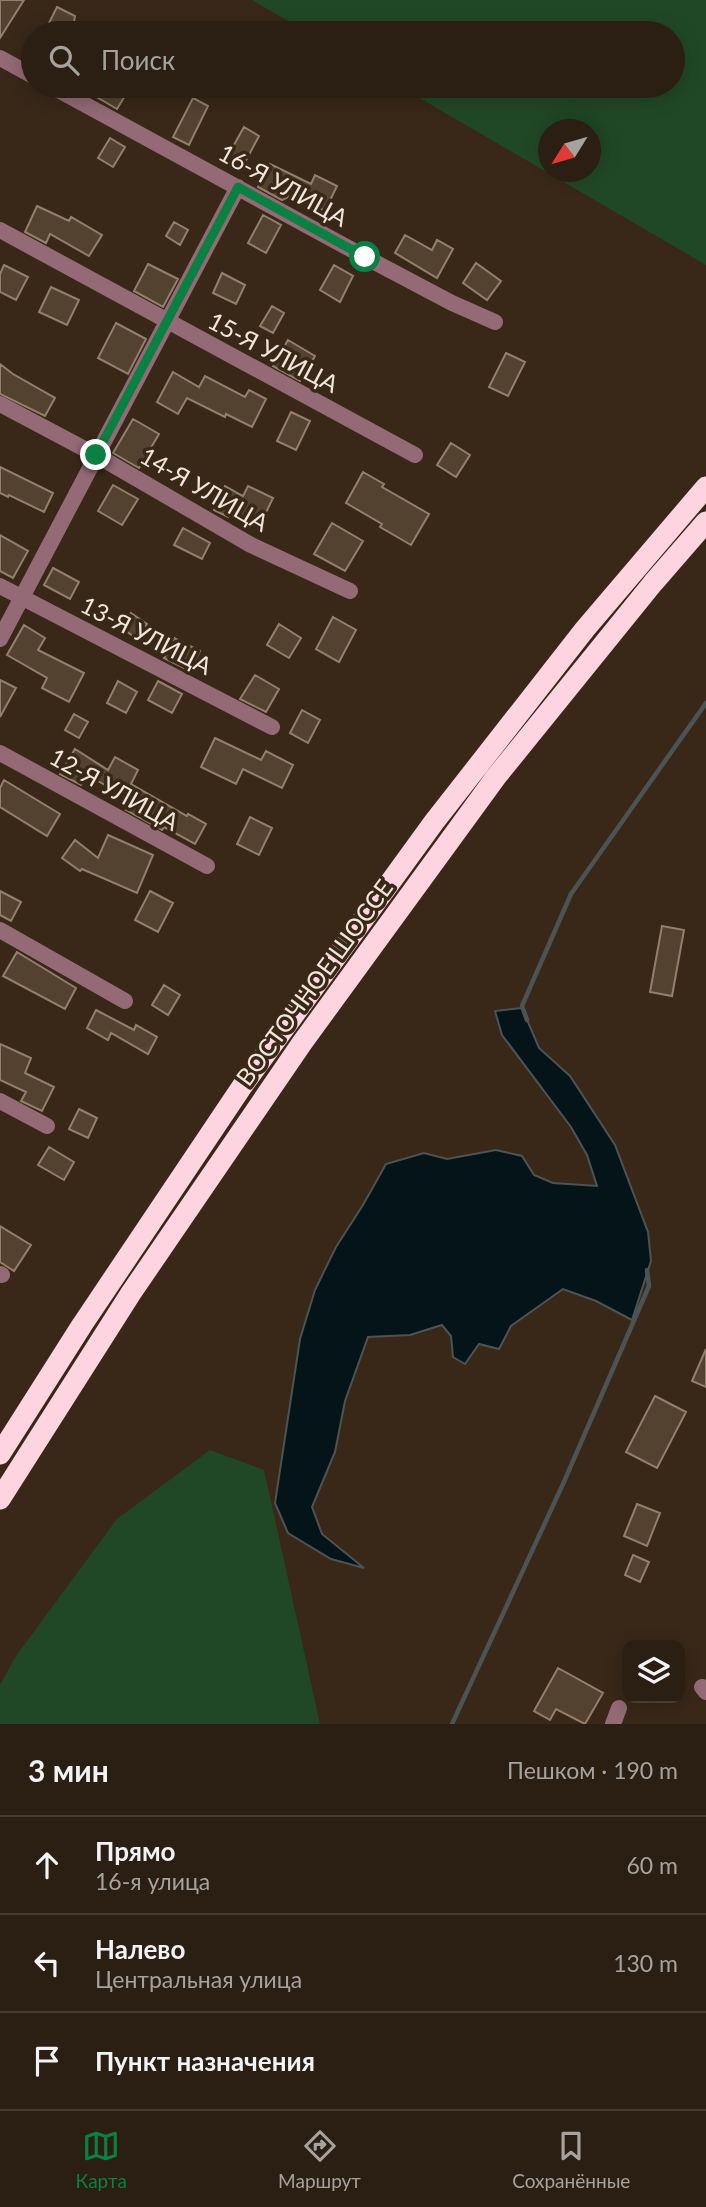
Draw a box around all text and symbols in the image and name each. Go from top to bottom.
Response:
search box [21,21,685,98]
icon: search [45,41,83,79]
text: Поиск [101,44,175,76]
north arrow [538,119,601,182]
street label: 16-Я УЛИЦА [214,137,354,232]
route start [349,241,380,272]
street label: 15-Я УЛИЦА [204,305,344,398]
route end [80,439,111,470]
street label: 14-Я УЛИЦА [136,440,275,537]
street label: 13-Я УЛИЦА [76,589,218,680]
street label: 12-Я УЛИЦА [45,741,185,836]
street label: ВОСТОЧНОЕ ШОССЕ [229,874,398,1091]
map controls [622,1640,685,1703]
button: layers [622,1640,685,1703]
text: 3 мин [28,1752,109,1788]
text: Пешком · 190 m [507,1756,678,1784]
text: Прямо [95,1835,176,1867]
icon: ahead [28,1846,66,1884]
text: 60 m [627,1851,678,1879]
text: 16-я улица [95,1867,210,1895]
text: Налево [95,1933,185,1965]
icon: left [28,1944,66,1982]
text: 130 m [613,1949,678,1977]
text: Центральная улица [95,1965,302,1993]
icon: arrive [28,2042,66,2080]
text: Пункт назначения [95,2045,315,2077]
tab: Карта [76,2127,127,2192]
tab: Маршрут [278,2127,361,2192]
tab: Сохранённые [512,2127,630,2192]

